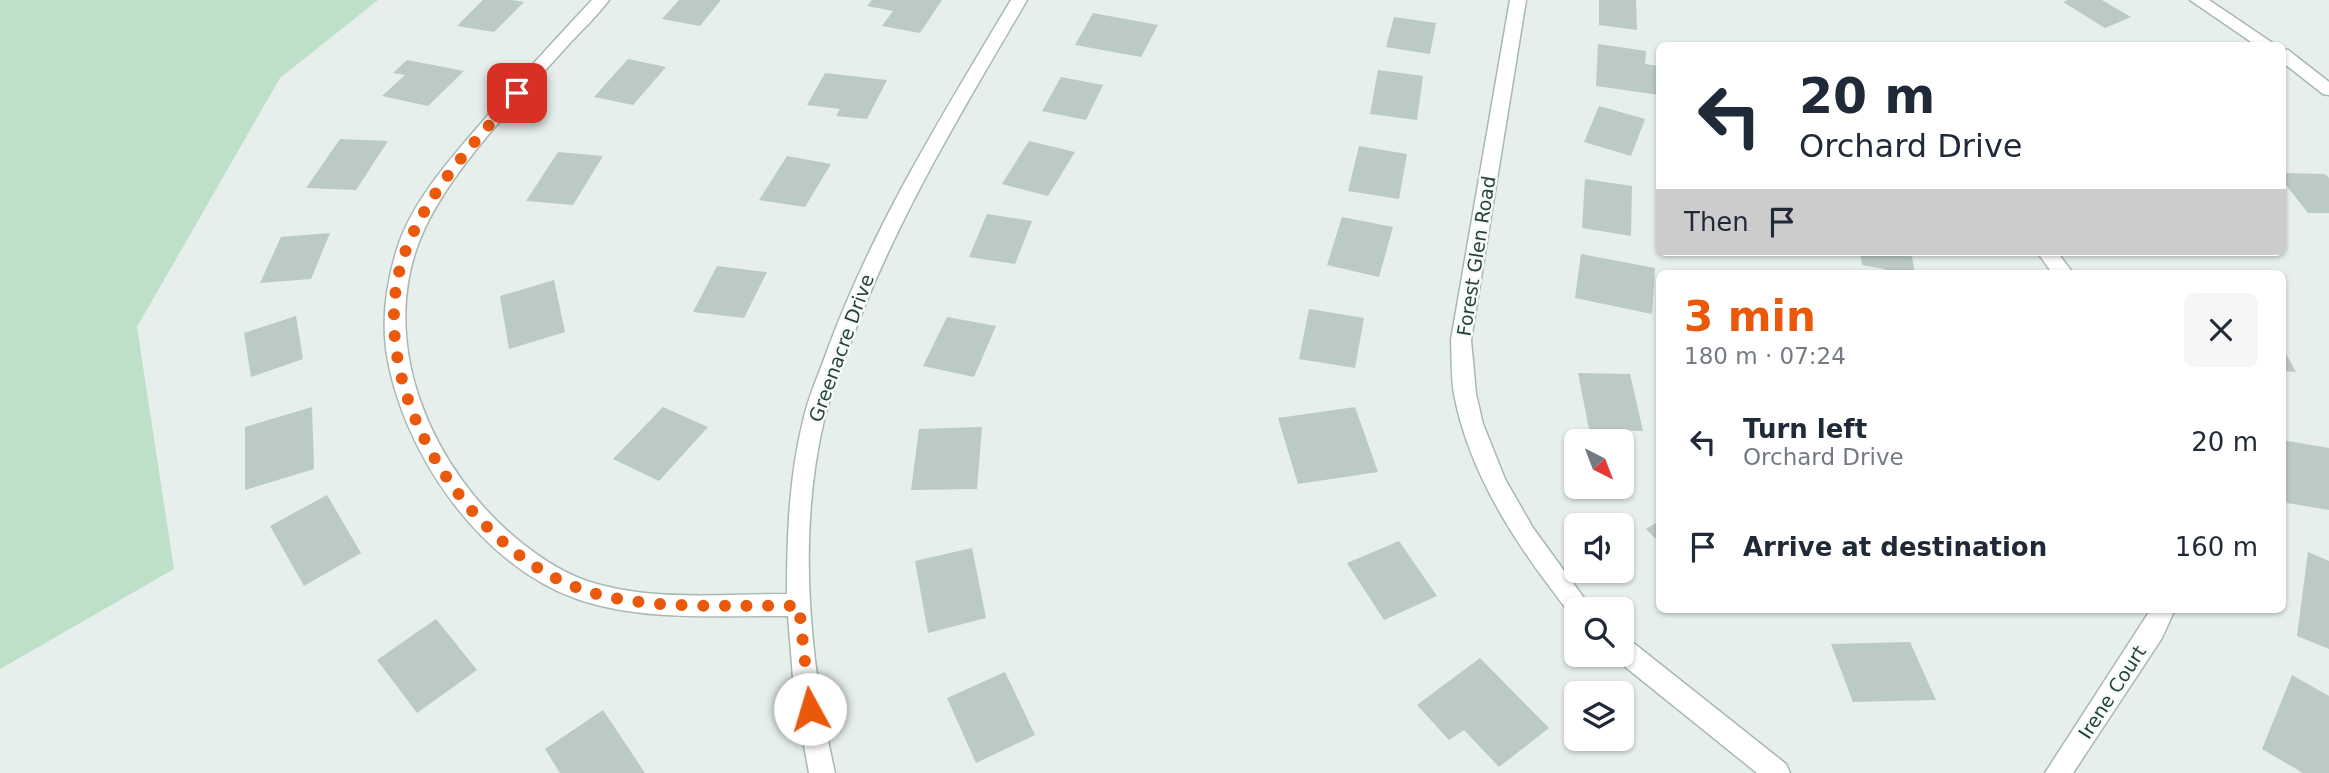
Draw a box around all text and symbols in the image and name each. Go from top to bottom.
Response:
pin [487,63,547,123]
text: 20 m [1799,68,1935,125]
icon: left [1684,70,1775,161]
icon: arrive [498,74,536,112]
text: Orchard Drive [1799,127,2023,165]
street label: Forest Glen Road [1452,174,1500,338]
icon: arrive [1763,203,1801,241]
text: Then [1684,207,1749,237]
street label: Greenacre Drive [804,271,878,425]
text: 3 min [1684,292,1816,341]
button: close [2184,293,2258,367]
text: 180 m · 07:24 [1684,343,1846,369]
text: Turn left [1743,414,1867,444]
icon: left [1684,423,1722,461]
text: 20 m [2191,427,2258,457]
north arrow [1564,429,1634,499]
map controls [1564,429,1634,751]
text: Orchard Drive [1743,444,1904,470]
button: sound [1564,513,1634,583]
icon: arrive [1684,528,1722,566]
text: Arrive at destination [1743,532,2047,562]
text: 160 m [2175,532,2258,562]
button: search [1564,597,1634,667]
street label: Irene Court [2074,641,2150,743]
position arrow [773,672,847,746]
button: layers [1564,681,1634,751]

